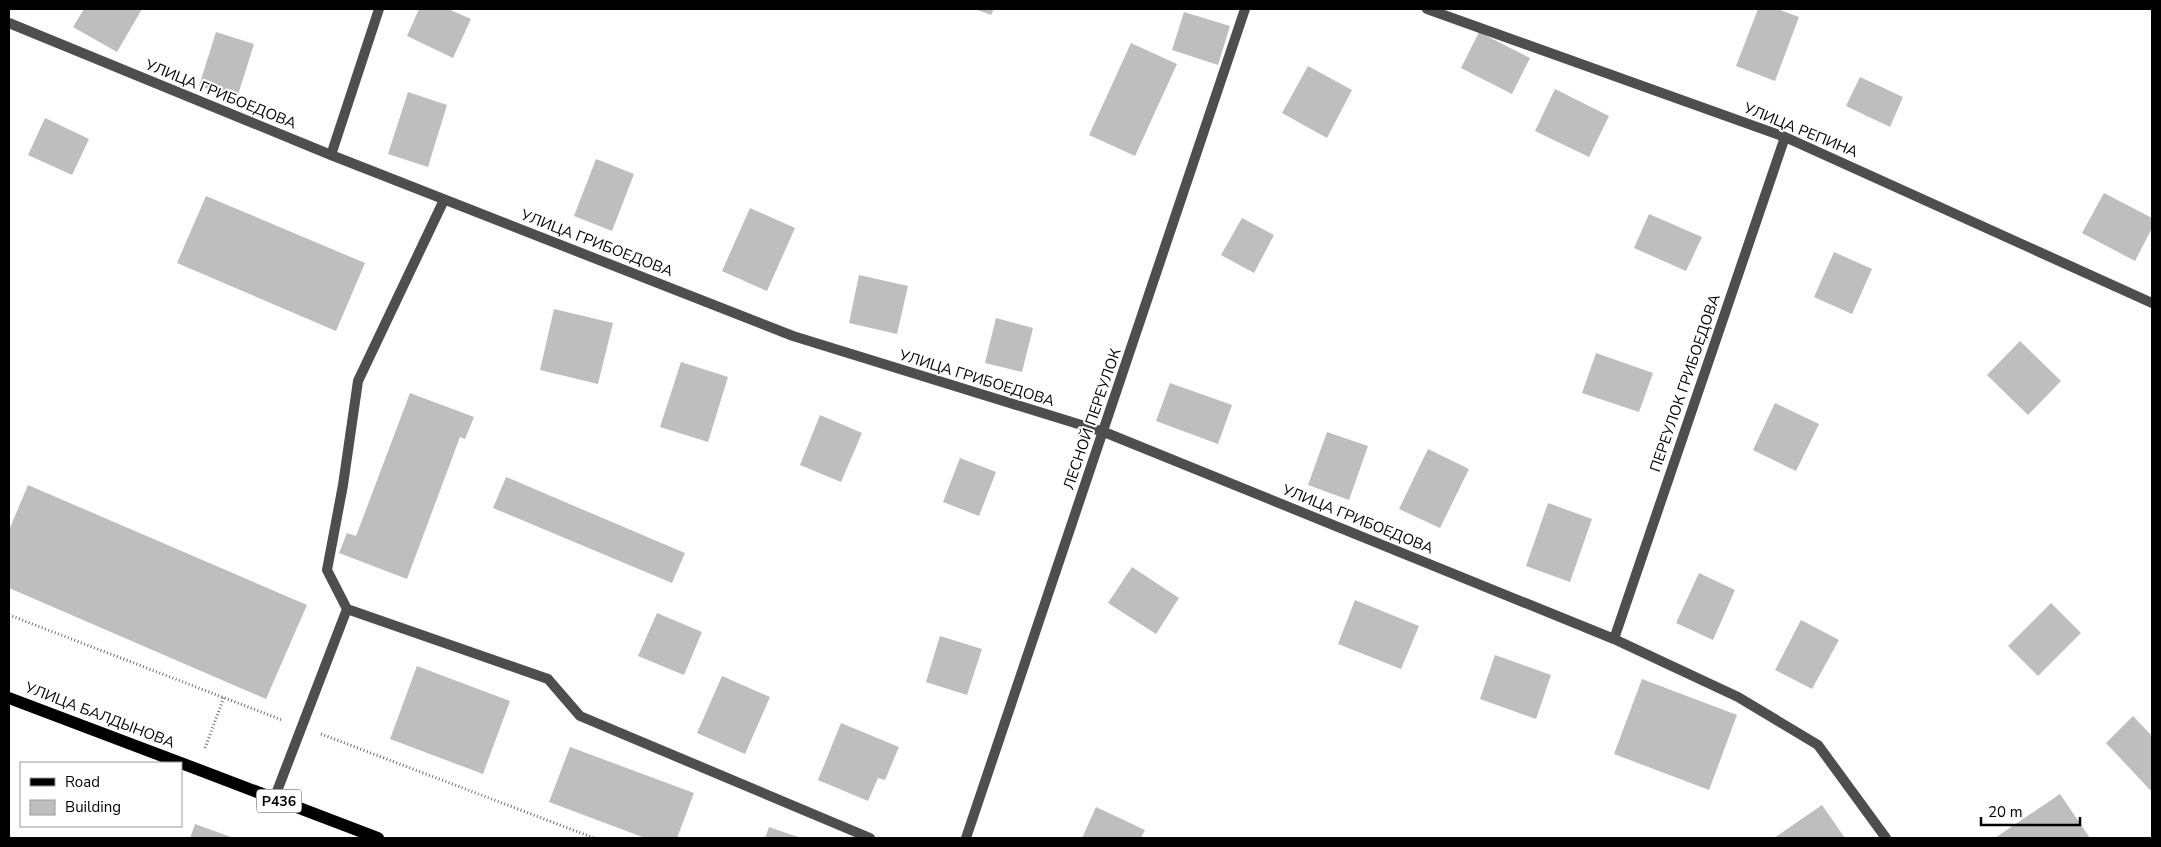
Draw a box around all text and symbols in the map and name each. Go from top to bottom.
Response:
street label: УЛИЦА ГРИБОЕДОВА [141,54,300,134]
street label: УЛИЦА РЕПИНА [1740,98,1861,162]
street label: УЛИЦА ГРИБОЕДОВА [517,204,676,281]
street label: ПЕРЕУЛОК ГРИБОЕДОВА [1645,291,1725,475]
street label: УЛИЦА ГРИБОЕДОВА [896,345,1057,411]
street label: ЛЕСНОЙ ПЕРЕУЛОК [1058,345,1126,492]
street label: УЛИЦА ГРИБОЕДОВА [1278,479,1437,559]
street label: УЛИЦА БАЛДЫНОВА [21,677,178,753]
legend [20,762,182,827]
text: Road [65,772,100,792]
road number: P436 [256,789,302,812]
scale bar [1981,794,2080,826]
text: Building [65,797,121,817]
text: 20 m [1988,802,2023,822]

